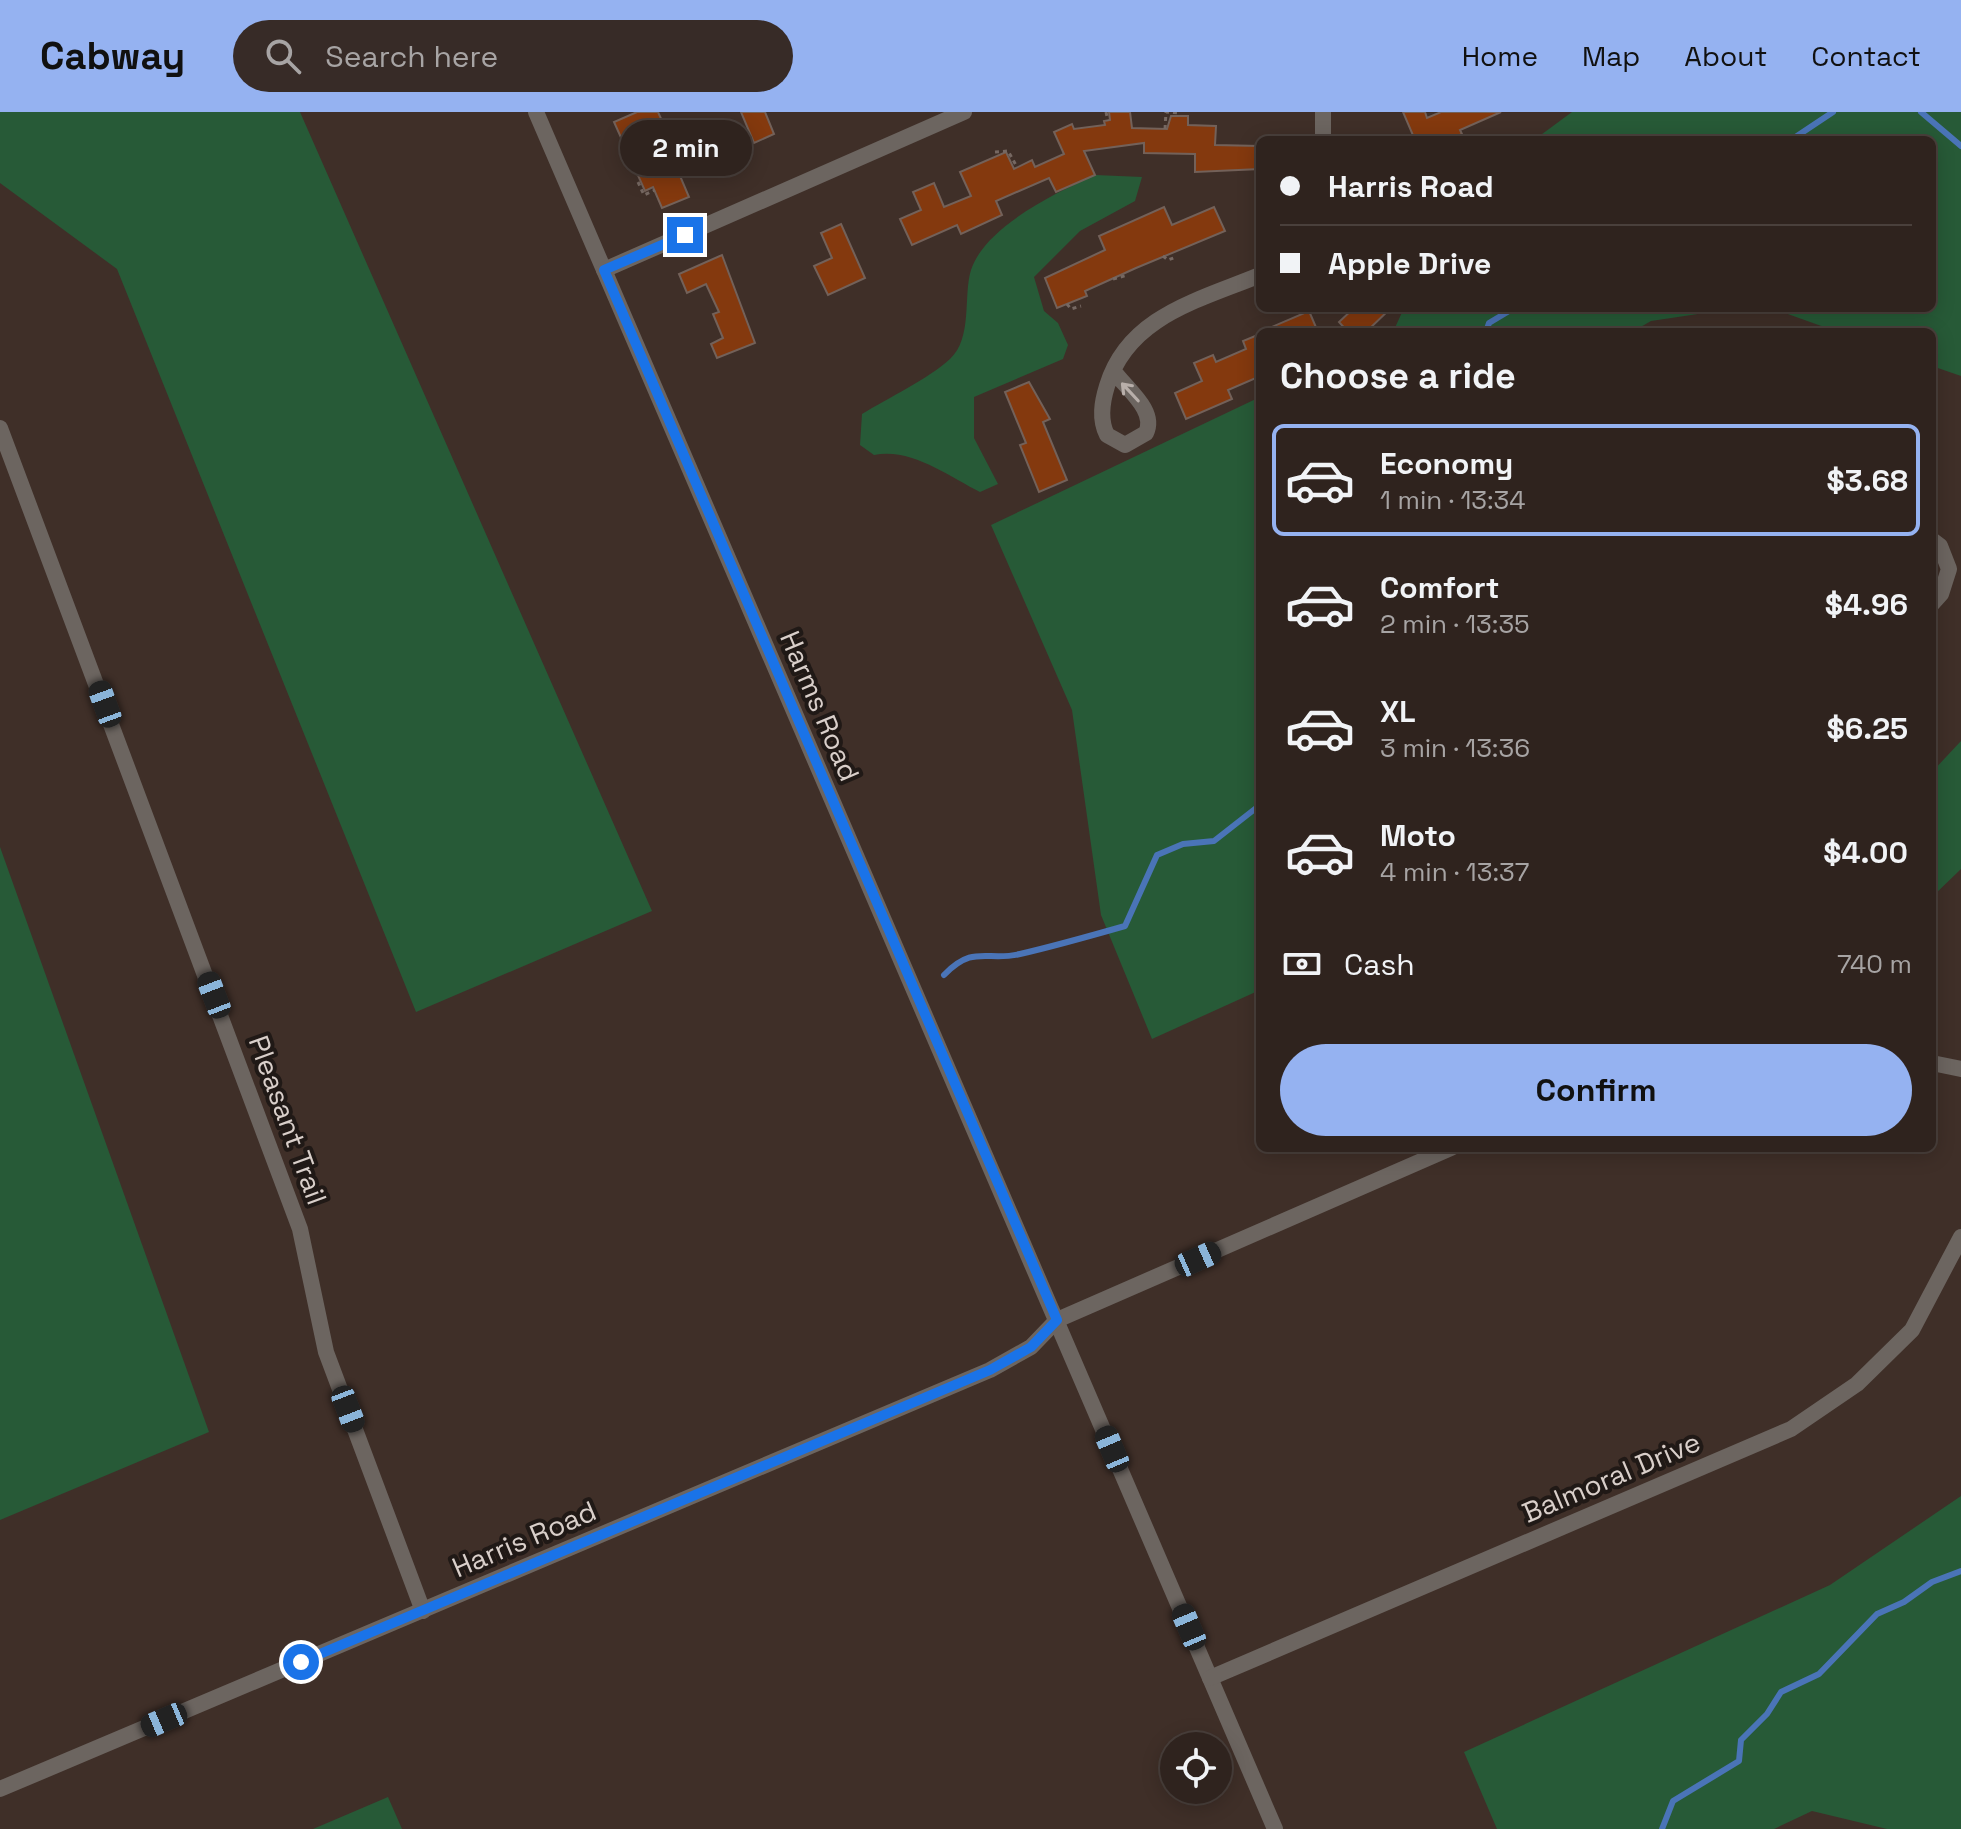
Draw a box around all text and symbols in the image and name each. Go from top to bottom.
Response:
search box [233,20,793,92]
text: Cabway [40,32,185,80]
icon: search [261,34,305,78]
text: Search here [325,37,498,76]
text: Home [1462,38,1538,74]
text: Map [1582,38,1640,74]
text: About [1684,38,1767,74]
text: Contact [1811,38,1921,74]
callout: 2 min [619,119,751,175]
text: 2 min [652,131,720,165]
text: Harris Road [1328,167,1494,206]
route end [667,217,703,253]
text: Apple Drive [1328,244,1491,283]
text: Choose a ride [1280,353,1516,399]
one-way arrow [1121,382,1140,402]
icon: car [1284,444,1356,516]
text: Economy [1380,444,1513,483]
text: $3.68 [1826,461,1908,500]
text: 1 min · 13:34 [1380,483,1526,517]
icon: car [1284,568,1356,640]
text: Comfort [1380,568,1499,607]
text: $4.96 [1825,585,1908,624]
text: 2 min · 13:35 [1380,607,1530,641]
street label: Harms Road [772,625,868,787]
car [86,677,124,731]
icon: car [1284,692,1356,764]
text: XL [1380,692,1416,731]
text: $6.25 [1827,709,1908,748]
text: 3 min · 13:36 [1380,731,1530,765]
icon: car [1284,816,1356,888]
text: Moto [1380,816,1456,855]
text: $4.00 [1823,833,1908,872]
text: 4 min · 13:37 [1380,855,1529,889]
icon: cash [1280,942,1324,986]
text: Cash [1344,945,1415,984]
text: 740 m [1837,947,1912,981]
car [194,968,234,1022]
street label: Pleasant Trail [241,1031,335,1209]
button: Confirm [1280,1044,1912,1136]
car [1171,1238,1225,1280]
car [328,1382,368,1436]
car [1092,1422,1132,1476]
street label: Balmoral Drive [1516,1423,1706,1531]
street label: Harris Road [446,1493,602,1585]
car [1169,1600,1209,1654]
route start [283,1644,319,1680]
car [137,1700,191,1740]
map controls [1160,1732,1232,1804]
button: locate [1160,1732,1232,1804]

